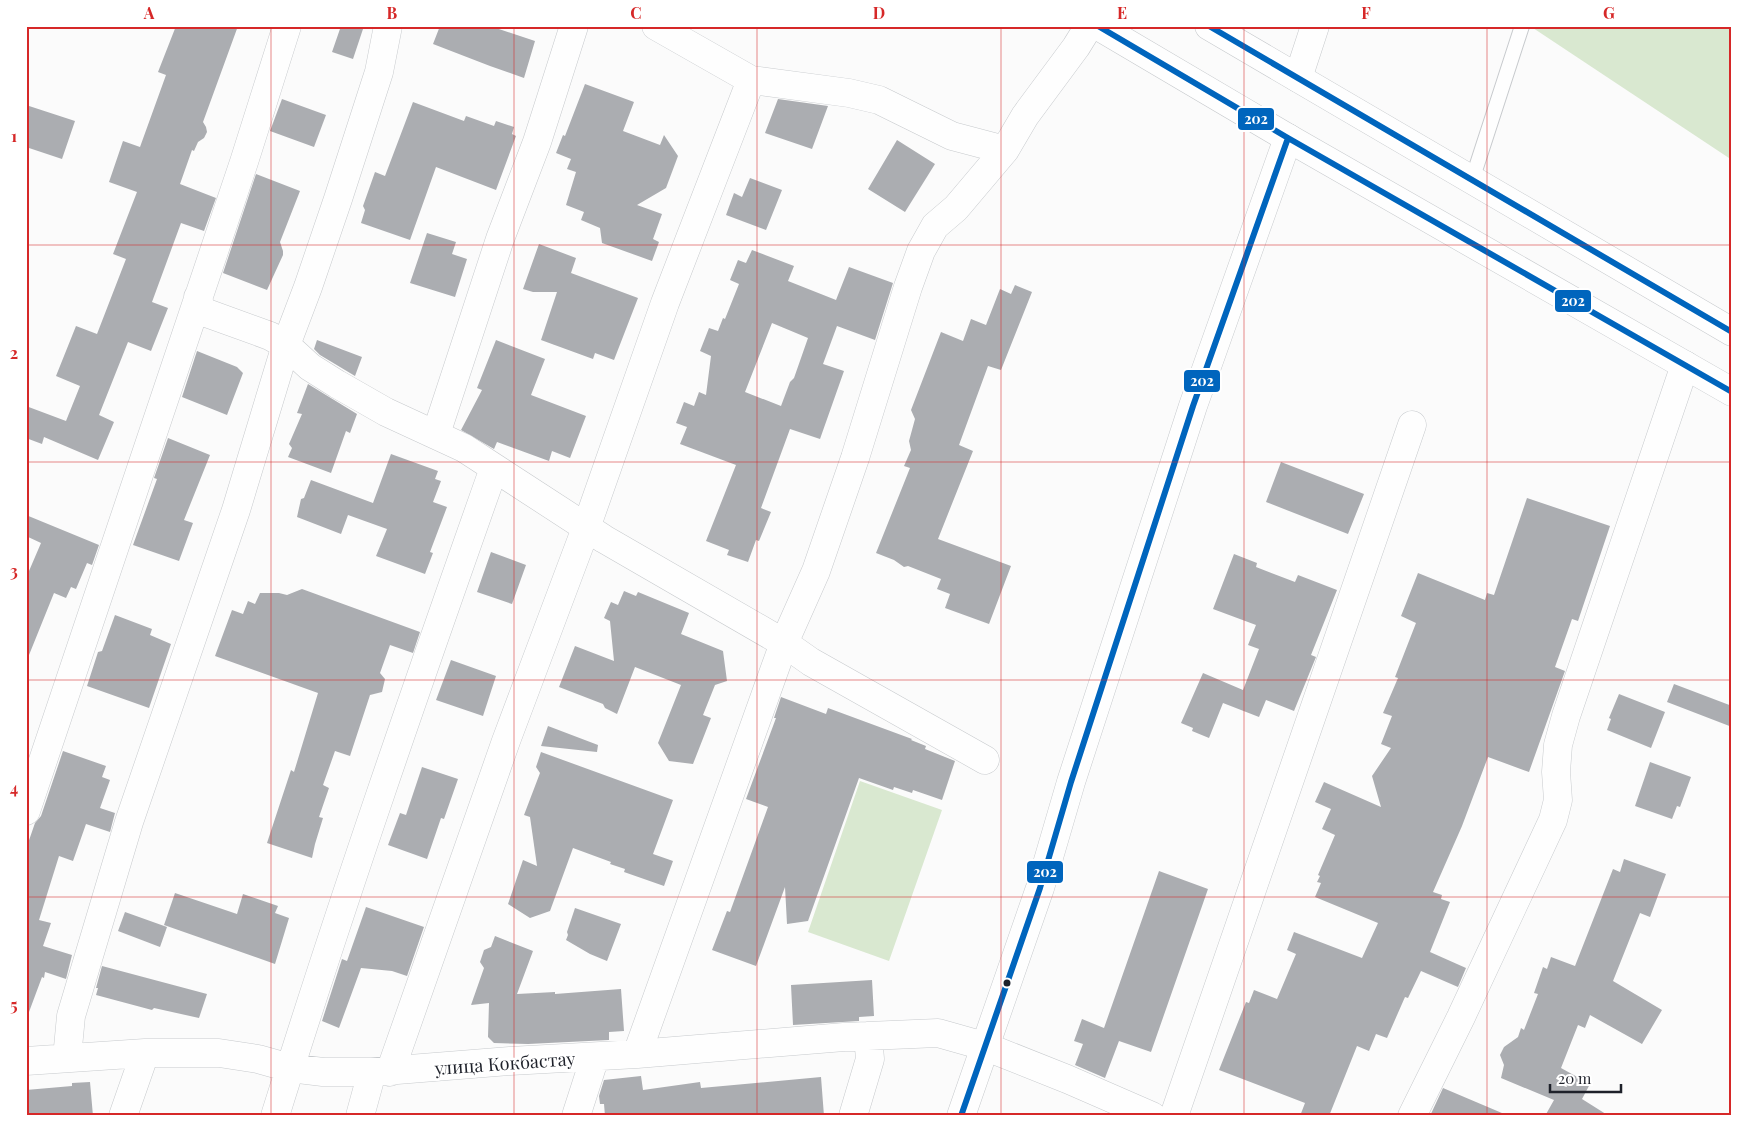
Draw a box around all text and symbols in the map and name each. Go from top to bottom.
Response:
text: A [143,2,155,23]
text: B [387,2,398,23]
text: C [630,2,642,23]
text: D [873,2,885,23]
text: E [1117,2,1127,23]
text: F [1361,2,1371,23]
text: G [1603,2,1615,23]
line badge: 202 [1237,107,1275,131]
text: 202 [1244,109,1268,128]
text: 1 [11,125,17,146]
line badge: 202 [1554,289,1592,313]
text: 202 [1561,291,1585,310]
text: 2 [10,342,18,363]
line badge: 202 [1183,369,1221,393]
text: 202 [1190,371,1214,390]
text: 3 [10,560,18,581]
text: 4 [10,777,18,798]
line badge: 202 [1026,860,1064,884]
text: 202 [1033,862,1057,881]
unlabelled marker [1002,978,1012,988]
text: 5 [10,994,18,1015]
street label: улица Кокбастау [433,1046,576,1080]
scale bar [1550,1062,1622,1094]
text: 20 m [1558,1068,1592,1088]

